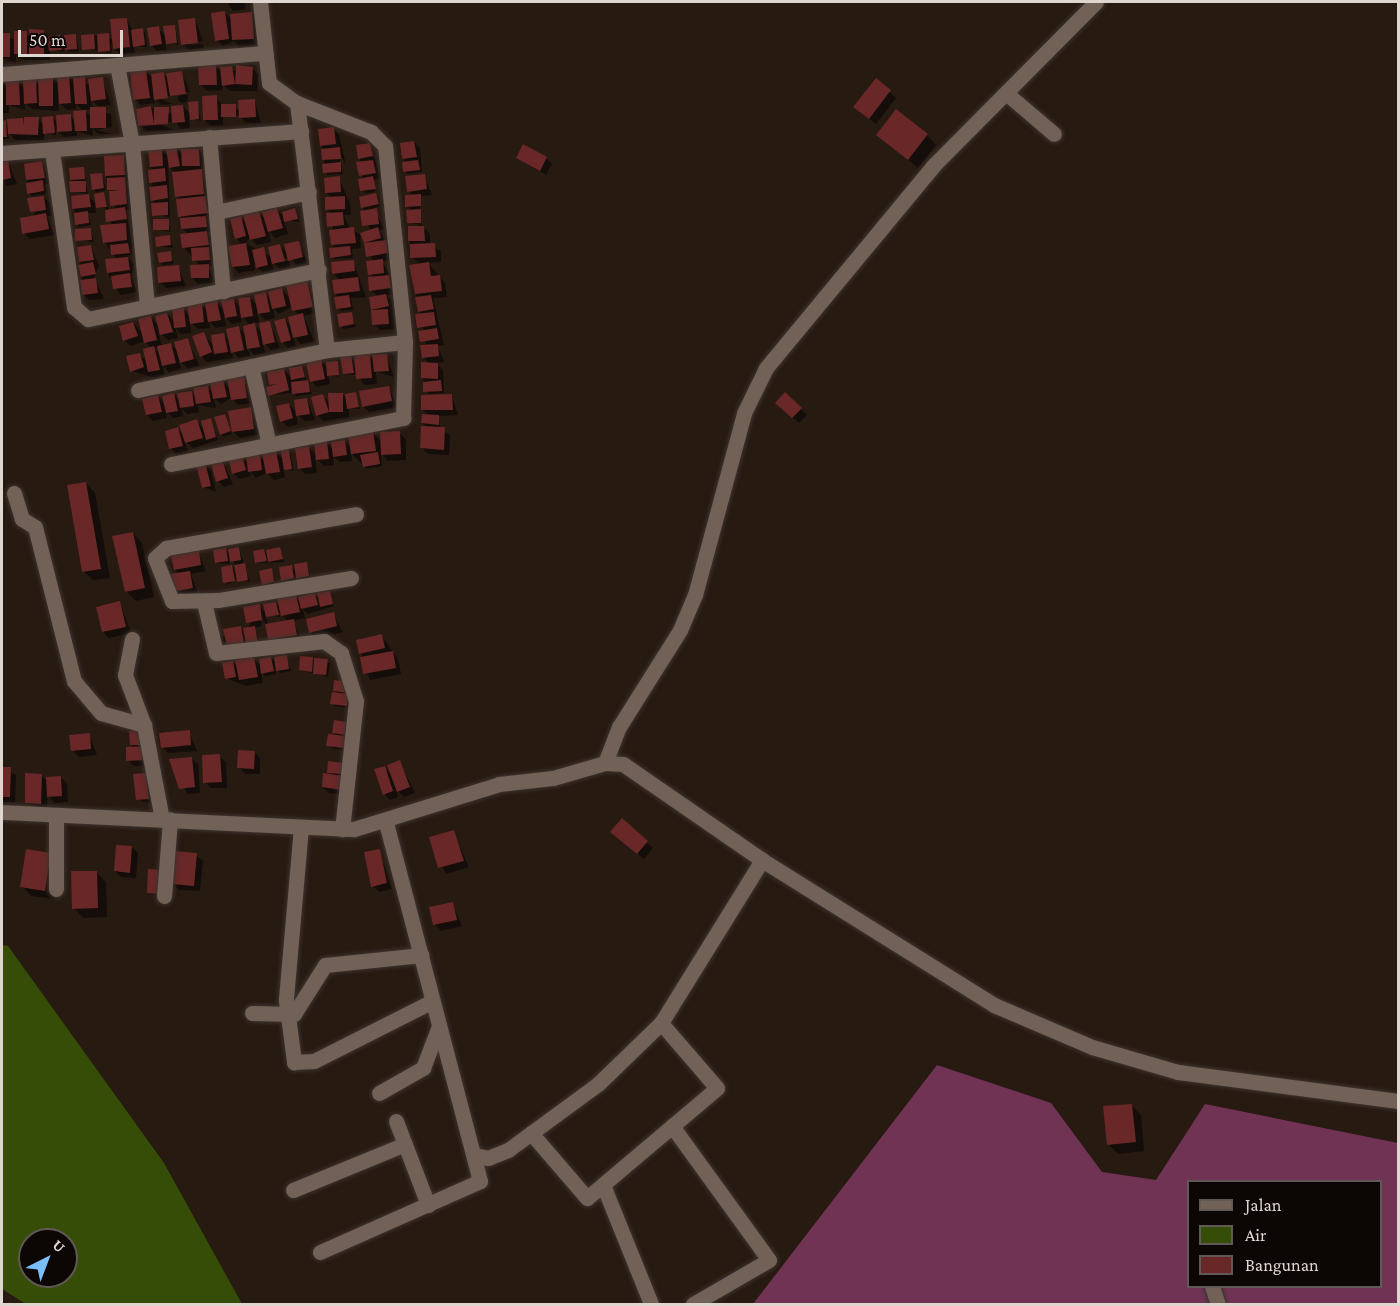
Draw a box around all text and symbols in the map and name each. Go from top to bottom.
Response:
scale bar [21,18,126,56]
text: 50 m [29,30,66,50]
legend [1187,1180,1382,1288]
text: Jalan [1245,1195,1281,1215]
text: Air [1245,1225,1266,1245]
north arrow [18,1228,78,1288]
text: U [49,1236,69,1256]
text: Bangunan [1245,1255,1319,1275]

